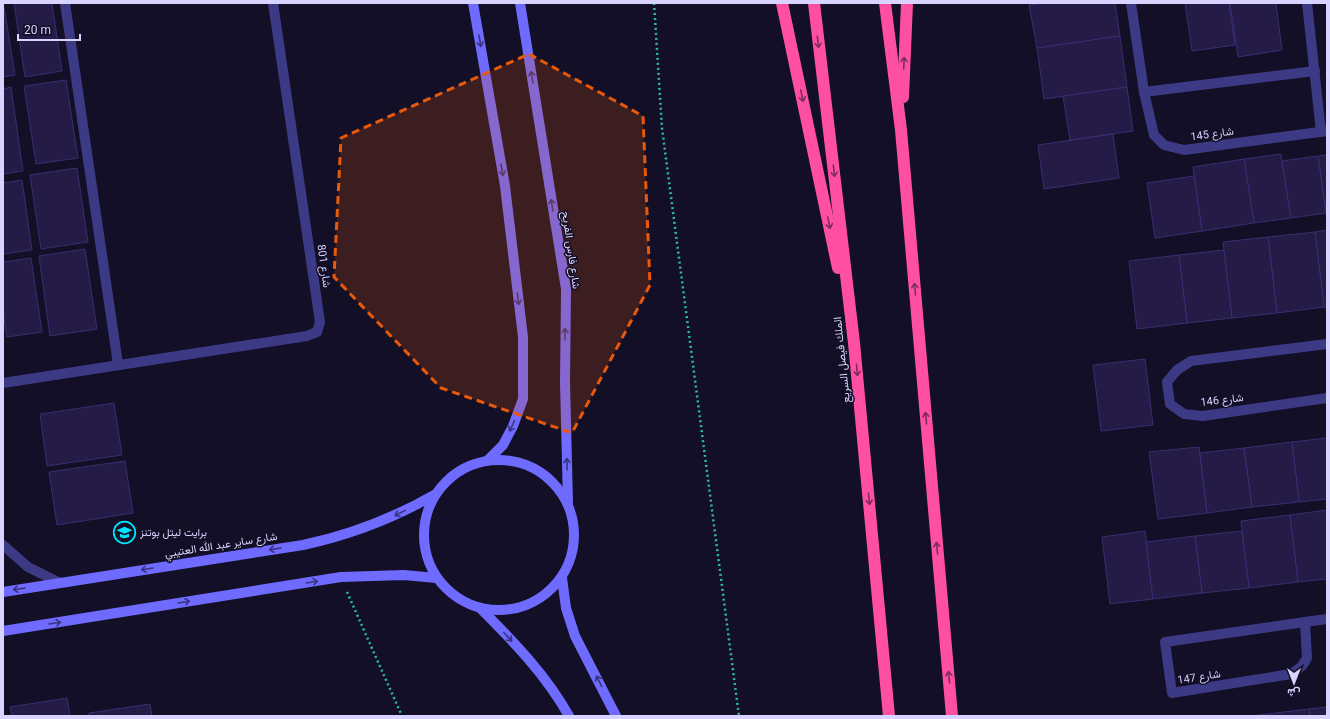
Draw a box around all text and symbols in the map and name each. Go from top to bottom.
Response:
scale bar [18,16,80,42]
text: 20 m [24,23,51,37]
one-way arrow [476,35,484,48]
one-way arrow [815,35,822,48]
one-way arrow [900,57,908,70]
one-way arrow [528,71,536,84]
one-way arrow [798,89,806,102]
street label: شارع 145 [1190,124,1235,144]
one-way arrow [498,163,506,176]
one-way arrow [830,164,838,177]
one-way arrow [548,199,556,212]
street label: شارع فارس الفريح [558,210,583,290]
one-way arrow [825,216,833,229]
street label: شارع 801 [314,244,334,289]
one-way arrow [911,283,918,296]
one-way arrow [514,292,522,305]
street label: الملك فيصل السريع [831,316,854,404]
one-way arrow [561,328,569,341]
one-way arrow [853,363,860,376]
street label: شارع 146 [1200,391,1245,410]
one-way arrow [923,412,930,425]
one-way arrow [508,420,515,432]
one-way arrow [563,458,571,471]
one-way arrow [865,492,872,505]
one-way arrow [394,510,406,517]
school or university icon: برايت ليتل بوتنز [112,519,138,545]
place label: برايت ليتل بوتنز [139,526,207,539]
street label: شارع ساير عبد الله العتيبي [164,530,279,563]
one-way arrow [934,542,941,555]
one-way arrow [269,545,282,553]
one-way arrow [141,565,154,573]
one-way arrow [305,578,318,586]
one-way arrow [13,585,26,593]
one-way arrow [177,598,190,606]
one-way arrow [48,619,61,627]
one-way arrow [504,632,513,642]
north arrow [1274,663,1314,703]
street label: شارع 147 [1177,667,1222,688]
one-way arrow [945,671,952,684]
one-way arrow [595,675,602,687]
text: ش [1287,686,1301,699]

